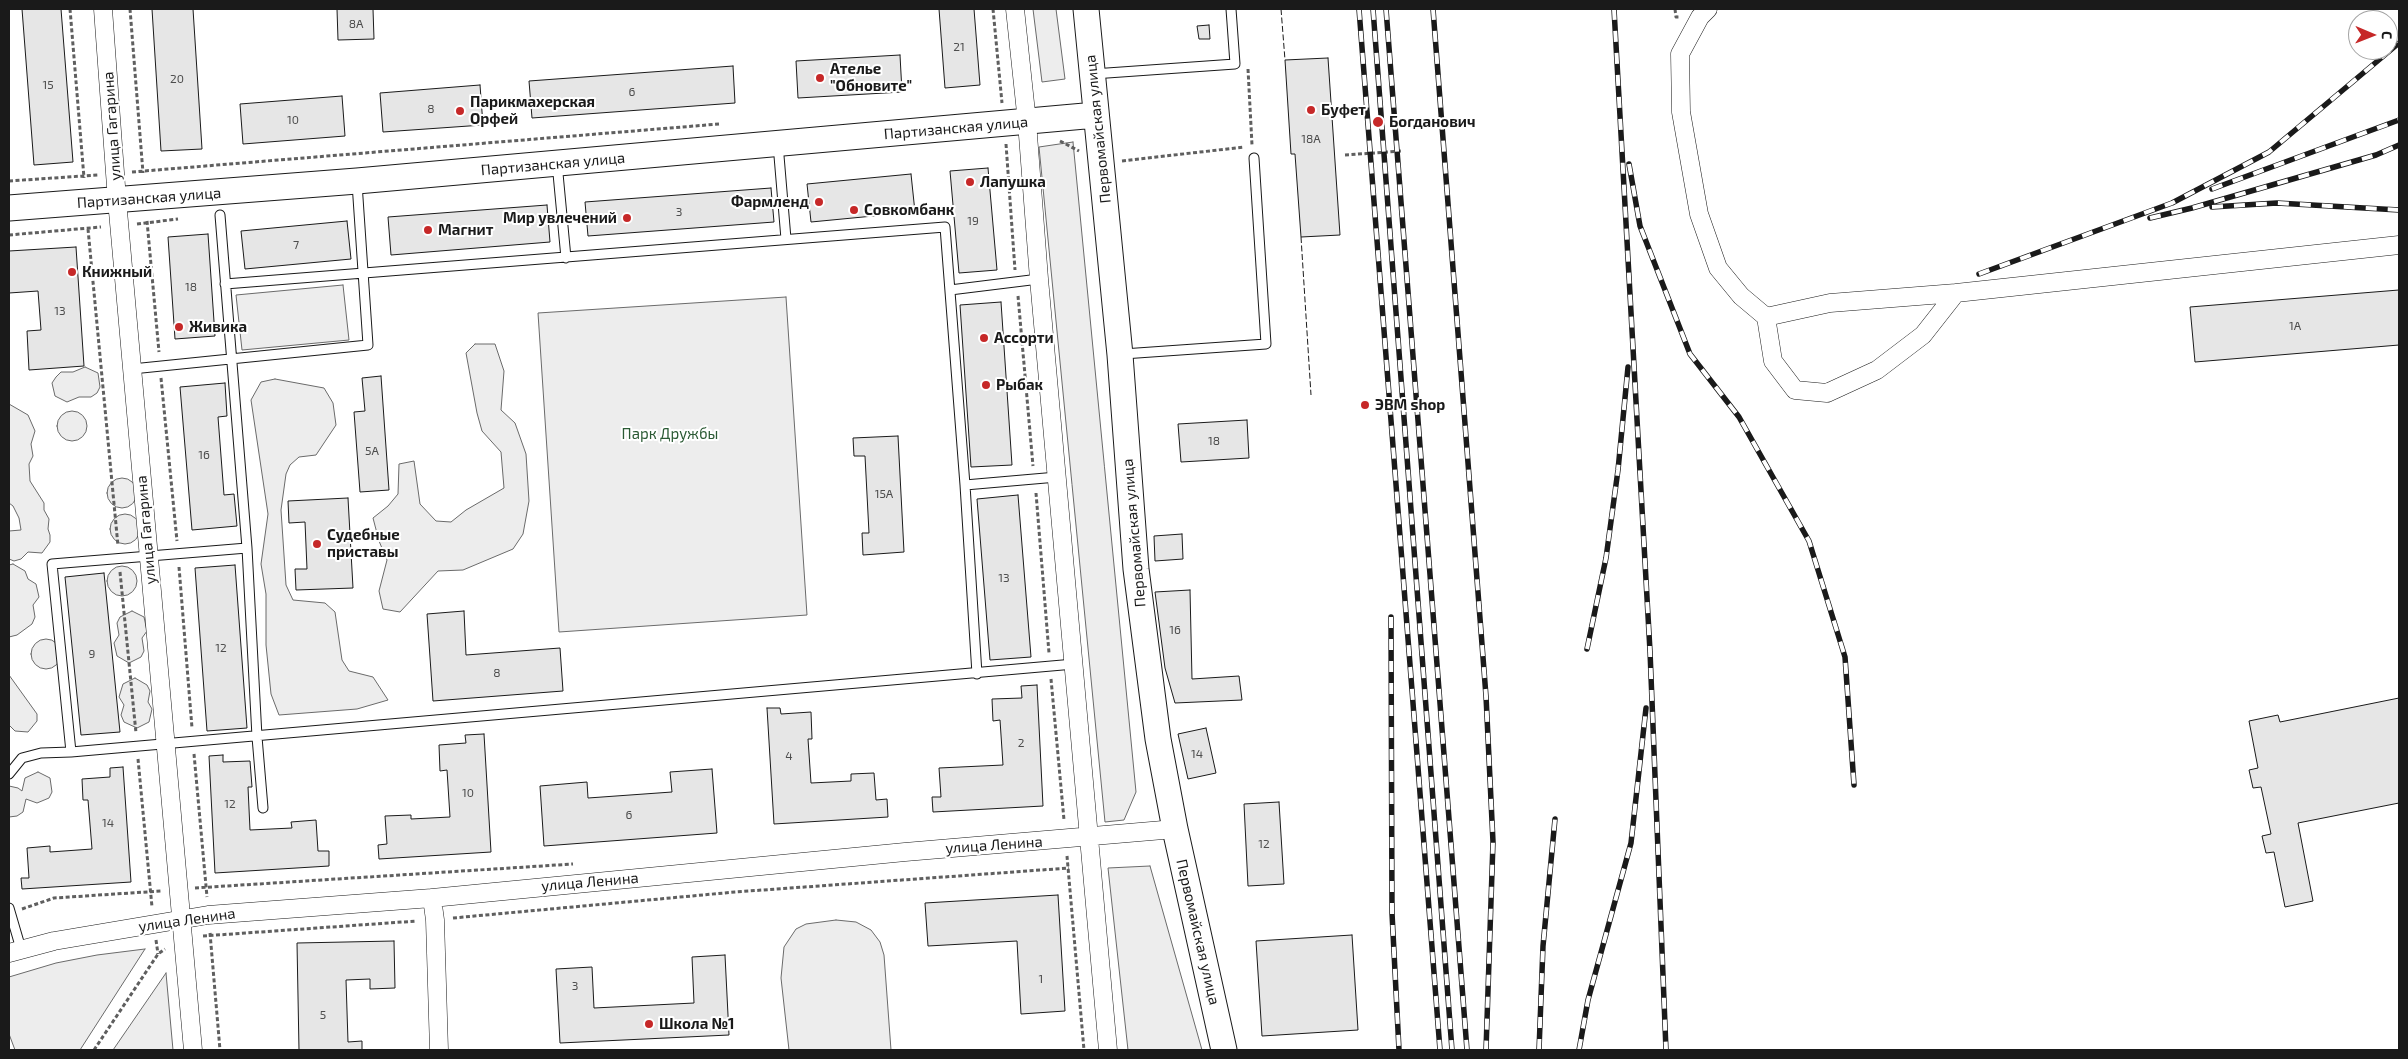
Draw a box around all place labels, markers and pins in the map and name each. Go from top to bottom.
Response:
place label: Ателье "Обновите" [830,60,912,95]
marker: Ателье "Обновите" [814,72,826,84]
place label: Парикмахерская Орфей [470,93,595,128]
place label: Буфет [1321,101,1366,119]
marker: Буфет [1305,104,1317,116]
marker: Парикмахерская Орфей [454,105,466,117]
place label: Богданович [1389,113,1475,131]
marker: Богданович [1371,115,1385,129]
place label: Лапушка [980,173,1046,191]
marker: Лапушка [964,176,976,188]
place label: Фармленд [731,193,809,211]
marker: Фармленд [813,196,825,208]
place label: Совкомбанк [864,201,954,219]
marker: Совкомбанк [848,204,860,216]
place label: Мир увлечений [503,209,617,227]
marker: Мир увлечений [621,212,633,224]
place label: Магнит [438,221,493,239]
marker: Магнит [422,224,434,236]
place label: Книжный [82,263,152,281]
marker: Книжный [66,266,78,278]
place label: Живика [189,318,247,336]
marker: Живика [173,321,185,333]
place label: Ассорти [994,329,1054,347]
marker: Ассорти [978,332,990,344]
place label: Рыбак [996,376,1043,394]
marker: Рыбак [980,379,992,391]
place label: ЭВМ shop [1375,396,1445,414]
marker: ЭВМ shop [1359,399,1371,411]
place label: Судебные приставы [327,526,400,561]
marker: Судебные приставы [311,538,323,550]
place label: Школа №1 [659,1015,735,1033]
marker: Школа №1 [643,1018,655,1030]

